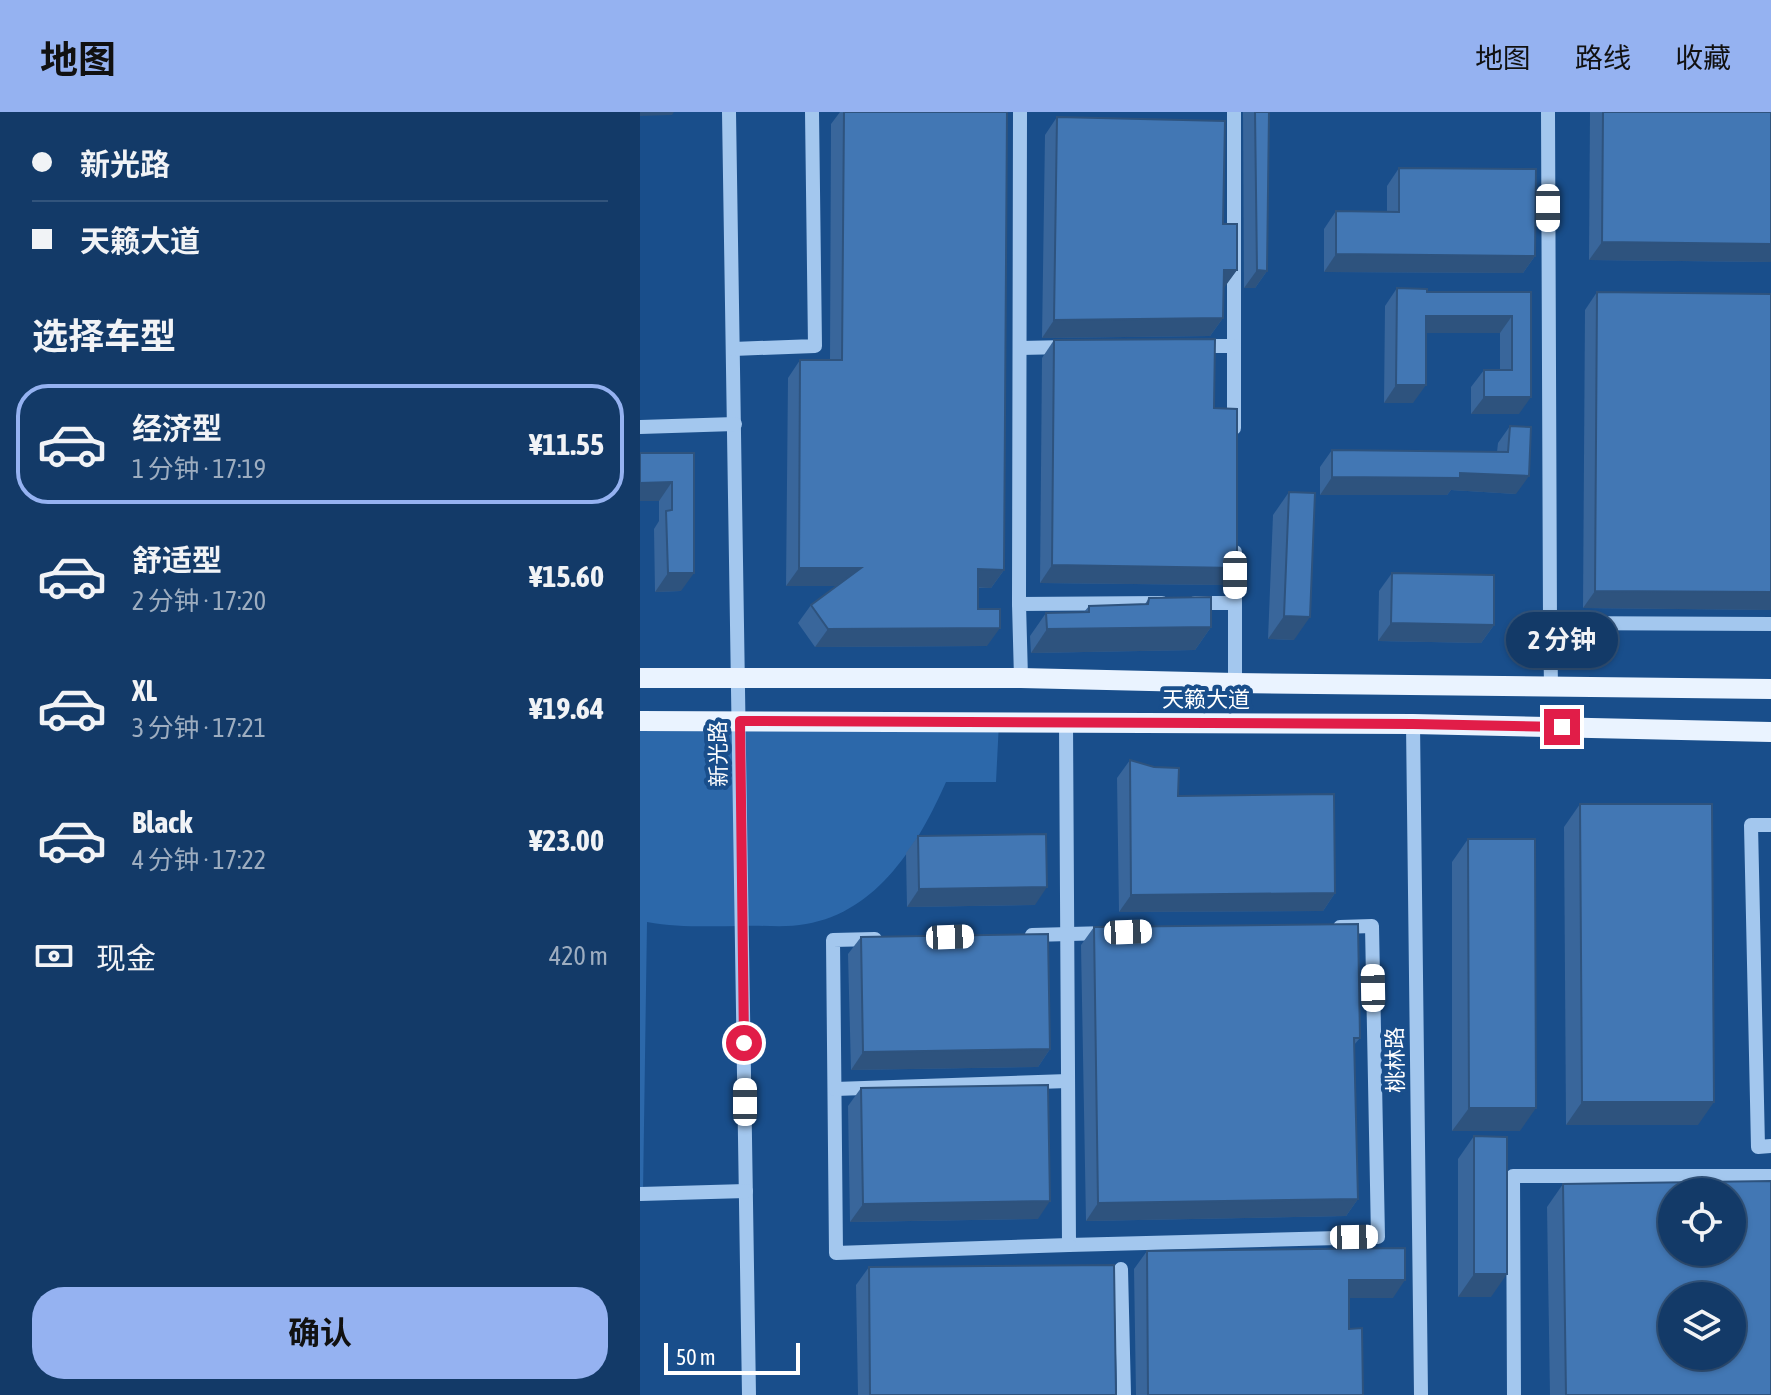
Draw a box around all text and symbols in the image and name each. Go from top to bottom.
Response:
text: 地图 [40,38,116,81]
text: 地图 [1475,42,1531,74]
text: 路线 [1575,42,1631,74]
text: 收藏 [1675,42,1731,74]
text: 新光路 [80,147,170,181]
car [1536,184,1560,232]
text: 天籁大道 [80,224,200,258]
text: 选择车型 [32,315,176,357]
icon: car [36,408,108,480]
text: 经济型 [132,411,222,445]
text: ¥11.55 [529,427,604,461]
text: 1 分钟 · 17:19 [132,454,266,484]
icon: car [36,540,108,612]
text: 舒适型 [132,543,222,577]
car [1223,551,1247,599]
text: ¥15.60 [529,559,604,593]
text: 2 分钟 · 17:20 [132,586,266,616]
callout: 2 分钟 [1506,611,1618,667]
text: 2 分钟 [1528,625,1596,655]
icon: car [36,672,108,744]
text: XL [132,673,157,707]
street label: 天籁大道 [1162,686,1250,712]
text: ¥19.64 [529,691,604,725]
route end [1544,709,1580,745]
text: 3 分钟 · 17:21 [132,713,266,743]
street label: 新光路 [704,721,732,787]
icon: car [36,804,108,876]
text: Black [132,805,192,839]
text: ¥23.00 [529,823,604,857]
text: 4 分钟 · 17:22 [132,845,266,875]
car [1104,919,1152,945]
car [926,924,974,950]
icon: cash [32,934,76,978]
text: 现金 [96,941,156,975]
text: 420 m [549,941,608,971]
car [1361,964,1385,1012]
route start [726,1025,762,1061]
street label: 桃林路 [1381,1027,1409,1093]
car [733,1078,757,1126]
map controls [1658,1178,1746,1370]
button: locate [1658,1178,1746,1266]
car [1330,1225,1378,1249]
button: layers [1658,1282,1746,1370]
button: 确认 [32,1287,608,1379]
scale bar [664,1339,800,1375]
text: 50 m [676,1344,716,1370]

